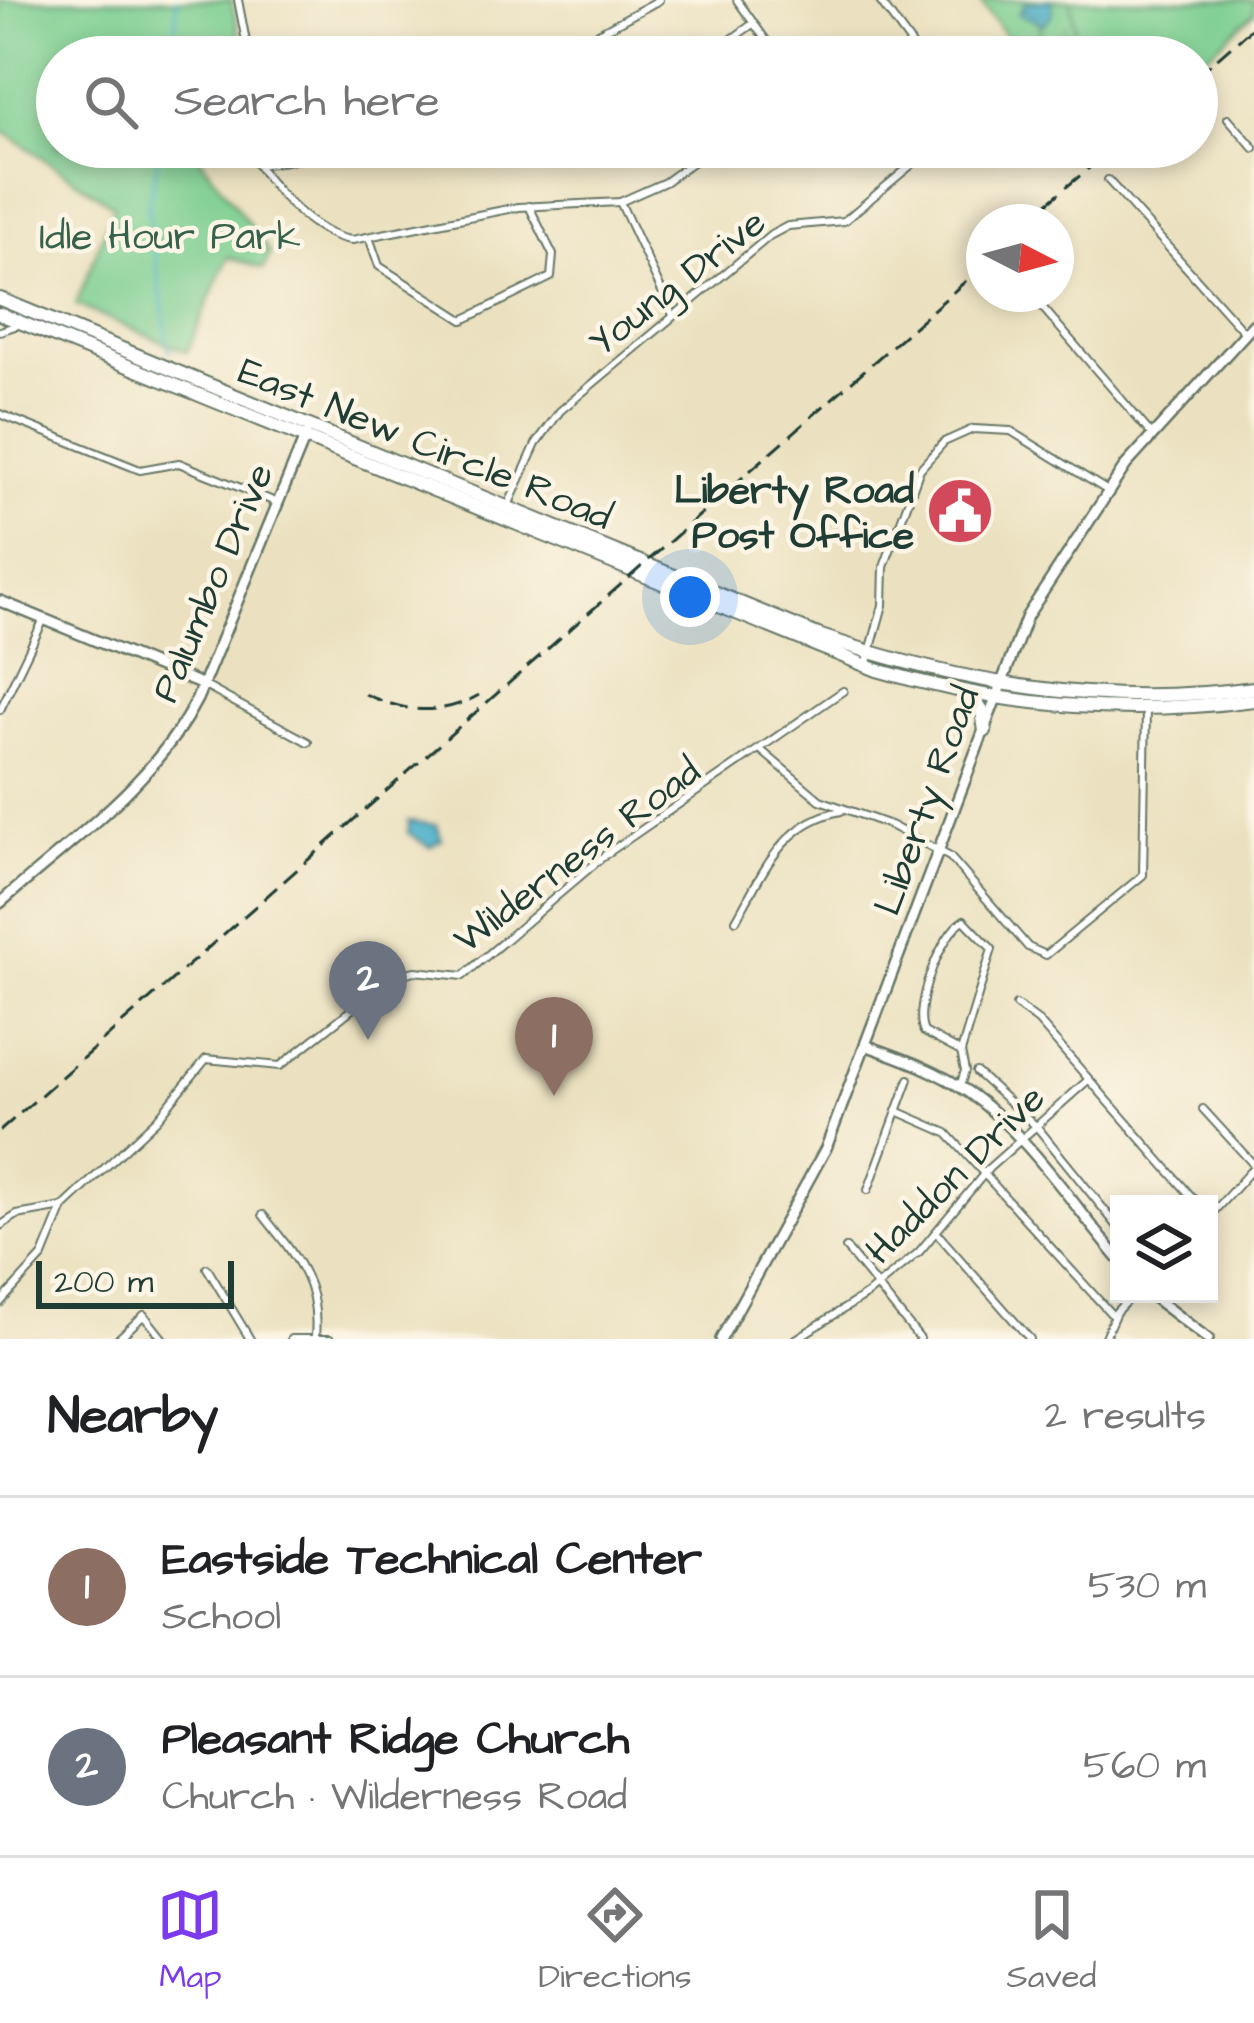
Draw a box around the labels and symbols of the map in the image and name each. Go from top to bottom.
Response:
street label: Young Drive [578,197,778,370]
north arrow [966,204,1074,312]
park label: Idle Hour Park [39,211,301,265]
street label: East New Circle Road [230,345,620,544]
street label: Palumbo Drive [139,455,288,711]
place label: Liberty Road Post Office [674,465,914,564]
public building icon: Liberty Road Post Office [925,476,995,546]
your location [660,567,720,627]
street label: Liberty Road [861,679,995,923]
street label: Wilderness Road [443,746,712,967]
pin: 2 [329,941,407,1040]
pin: 1 [515,997,593,1096]
street label: Haddon Drive [854,1073,1058,1277]
scale bar [36,1255,234,1308]

